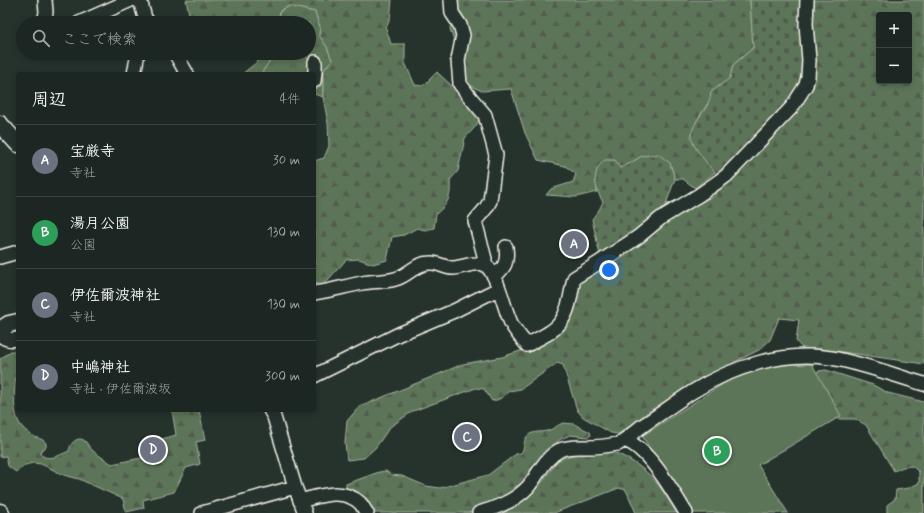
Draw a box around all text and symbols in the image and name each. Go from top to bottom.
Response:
map controls [876,12,912,84]
button: + [876,12,912,48]
search box [16,16,316,60]
icon: search [30,27,52,49]
text: ここで検索 [62,30,137,50]
button: − [876,48,912,84]
text: 周辺 [32,89,66,111]
text: 4件 [279,91,300,108]
text: 宝厳寺 [70,142,115,162]
text: A [41,152,49,169]
text: 30 m [273,152,300,169]
text: 寺社 [70,165,96,182]
text: 湯月公園 [70,214,130,234]
text: B [41,224,49,241]
text: 130 m [267,224,300,241]
pin: A [561,229,587,259]
text: 公園 [70,237,96,254]
your location [599,260,619,280]
text: 伊佐爾波神社 [70,286,160,306]
text: C [40,296,50,313]
text: 130 m [267,296,300,313]
text: 寺社 [70,309,96,326]
text: 中嶋神社 [70,358,130,378]
text: D [41,368,49,385]
text: 300 m [265,368,300,385]
text: 寺社 · 伊佐爾波坂 [70,381,171,398]
pin: C [454,422,480,452]
pin: D [140,435,166,465]
pin: B [704,436,730,466]

